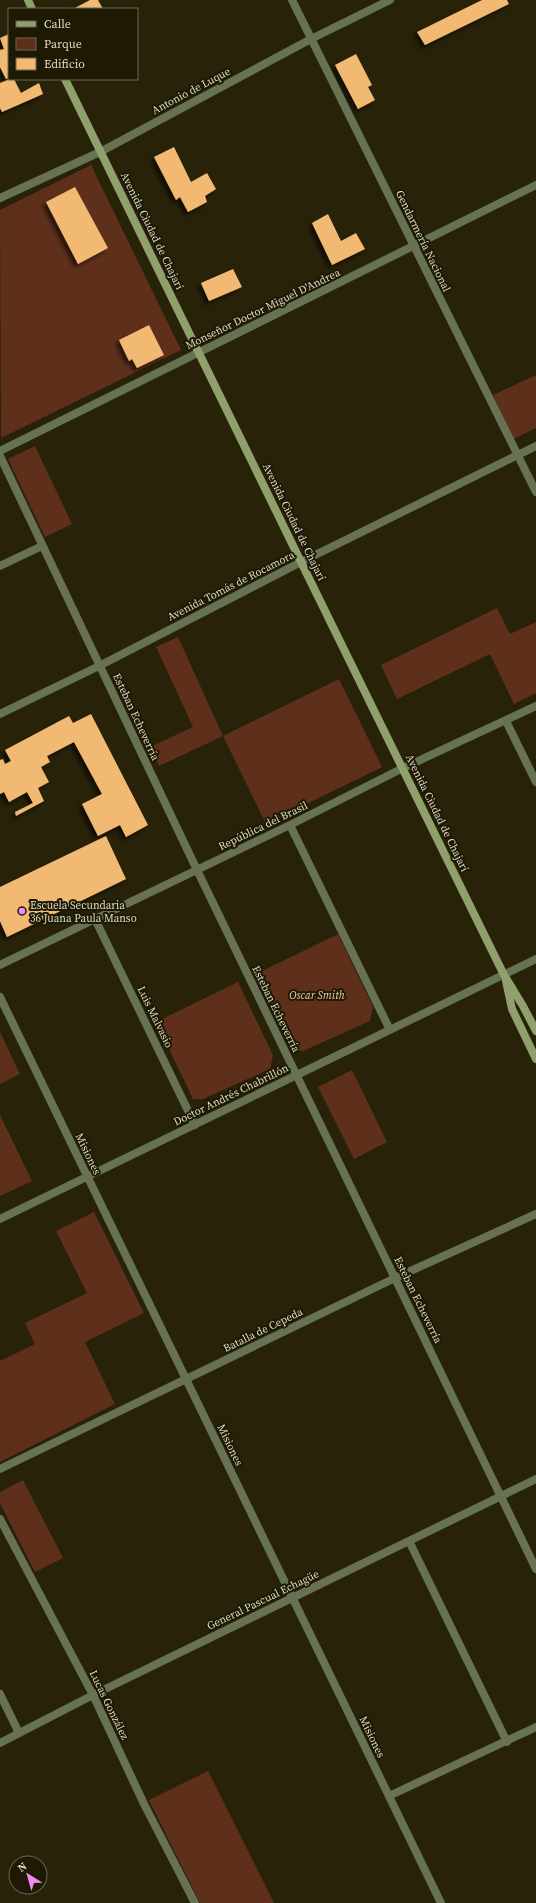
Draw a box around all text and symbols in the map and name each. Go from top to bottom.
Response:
legend [8,8,138,80]
text: Calle [44,16,71,32]
text: Parque [44,36,82,52]
text: Edificio [44,56,85,72]
street label: Antonio de Luque [149,64,233,118]
street label: Avenida Ciudad de Chajarí [117,170,187,292]
street label: Gendarmería Nacional [392,188,454,294]
street label: Monseñor Doctor Miguel D'Andrea [183,265,343,353]
street label: Avenida Ciudad de Chajarí [259,461,329,583]
street label: Avenida Tomás de Rocamora [165,547,298,625]
street label: Esteban Echeverría [109,671,163,763]
street label: Avenida Ciudad de Chajarí [402,752,472,874]
street label: República del Brasil [216,798,310,854]
place label: Escuela Secundaria 36 Juana Paula Manso [30,898,137,926]
marker: Escuela Secundaria 36 Juana Paula Manso [17,906,27,916]
street label: Esteban Echeverría [248,963,304,1055]
street label: Luis Malvasio [134,984,176,1050]
park label: Oscar Smith [289,988,345,1003]
street label: Doctor Andrés Chabrillón [171,1060,291,1129]
street label: Misiones [72,1131,105,1177]
street label: Esteban Echeverría [390,1254,446,1346]
street label: Batalla de Cepeda [221,1304,306,1356]
street label: Misiones [214,1422,247,1468]
street label: General Pascual Echagüe [204,1566,322,1634]
street label: Lucas González [86,1668,132,1742]
street label: Misiones [356,1714,389,1760]
north arrow [8,1855,48,1895]
text: N [15,1859,30,1876]

